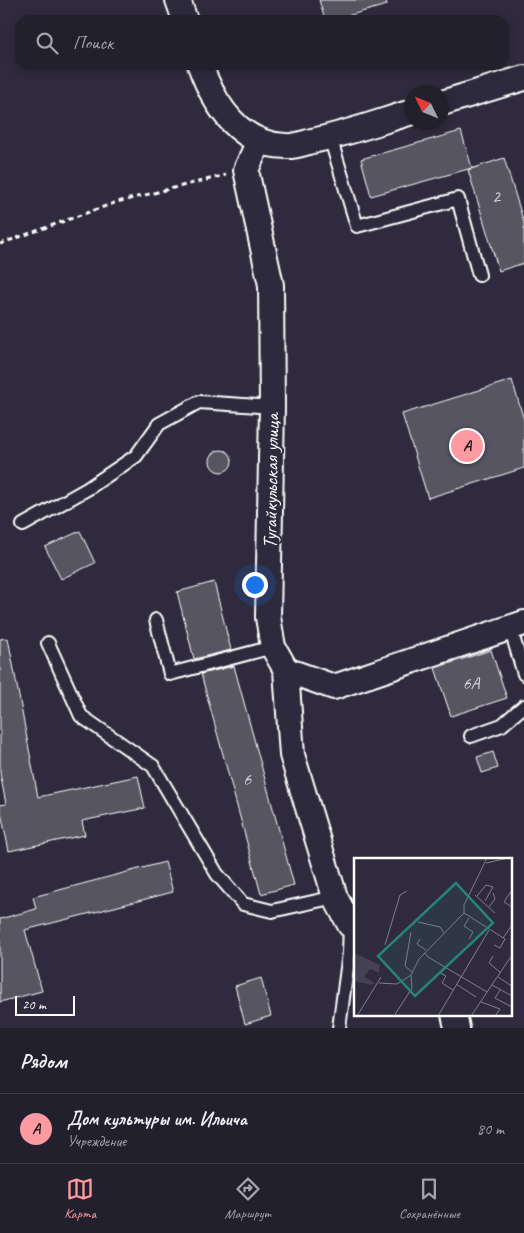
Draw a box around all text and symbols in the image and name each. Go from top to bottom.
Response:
search box [15,15,509,70]
icon: search [33,29,61,57]
text: Поиск [73,31,113,55]
north arrow [404,85,449,130]
house number: 2 [492,185,502,207]
street label: Тугайкульская улица [257,411,285,549]
pin: A [451,427,483,465]
your location [242,572,268,598]
house number: 6А [462,672,481,694]
house number: 6 [243,768,252,790]
inset map [354,858,512,1016]
scale bar [15,993,75,1016]
text: 20 m [22,996,46,1013]
text: Рядом [20,1048,67,1074]
text: Дом культуры им. Ильича [67,1107,247,1131]
text: A [32,1119,40,1139]
text: 80 m [477,1119,504,1139]
text: Учреждение [67,1131,126,1151]
tab: Карта [64,1175,96,1222]
tab: Маршрут [225,1175,271,1222]
tab: Сохранённые [399,1175,460,1222]

